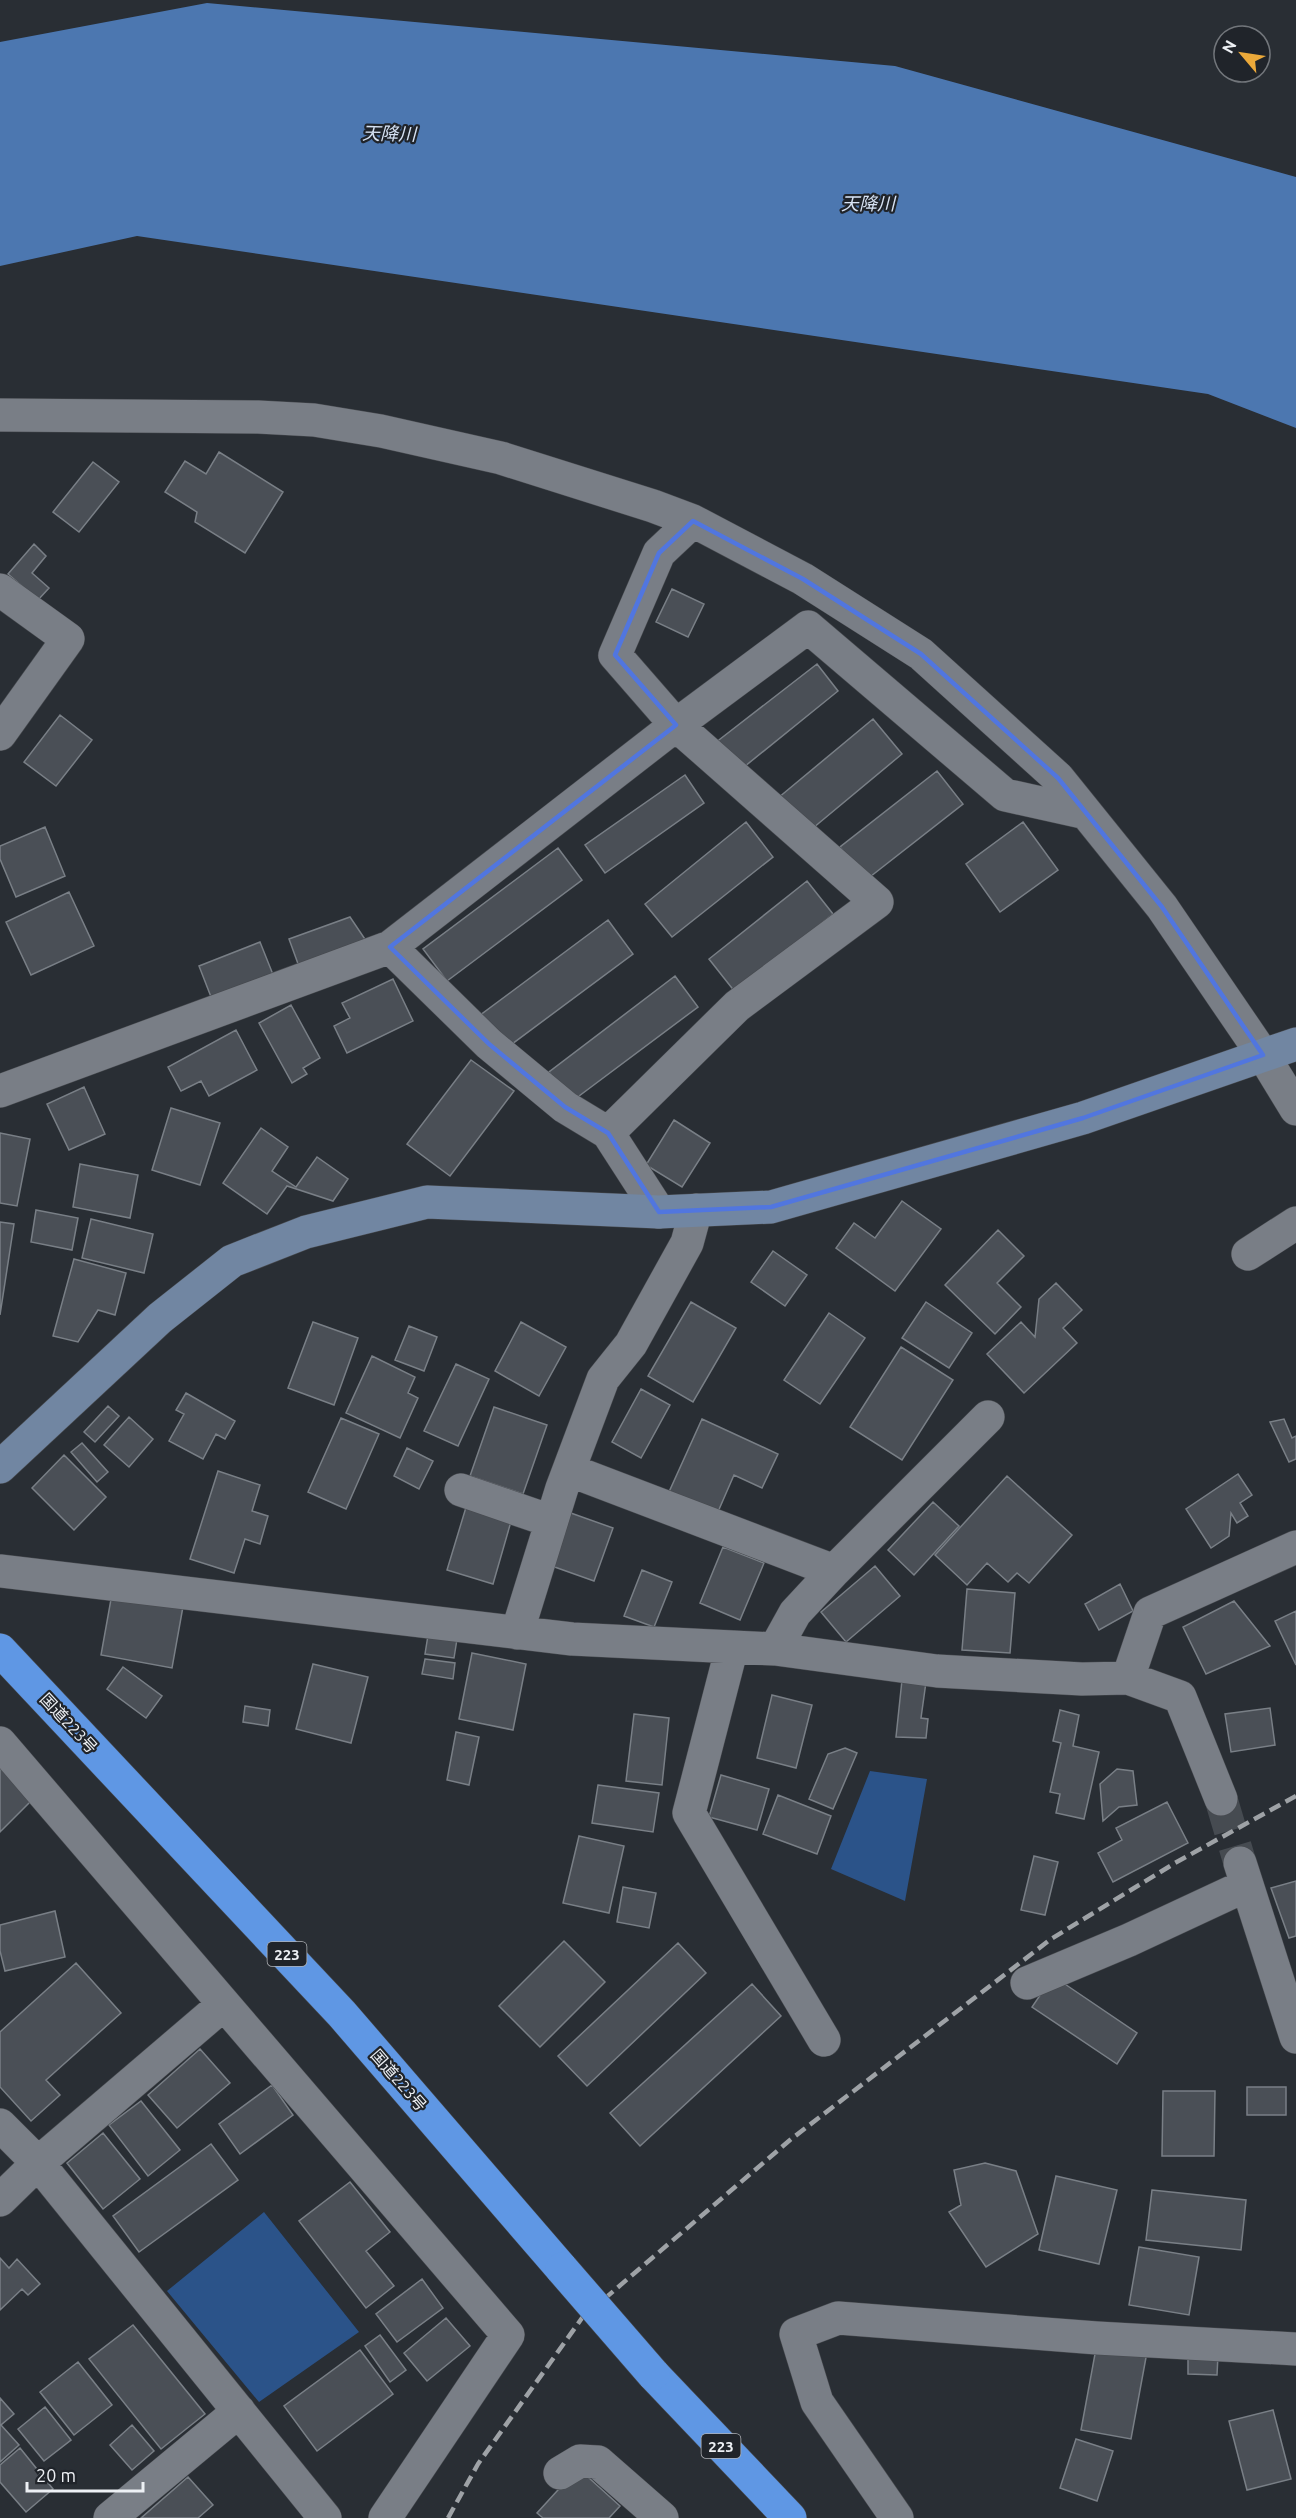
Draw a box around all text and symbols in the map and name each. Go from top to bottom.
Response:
north arrow [1212,24,1272,84]
text: N [1218,37,1240,56]
water label: 天降川 [362,123,418,144]
water label: 天降川 [841,193,897,213]
street label: 国道223号 [37,1689,101,1757]
road number: 223 [268,1942,306,1966]
street label: 国道223号 [368,2046,430,2114]
road number: 223 [702,2434,740,2458]
scale bar [27,2455,142,2493]
text: 20 m [36,2465,76,2485]

